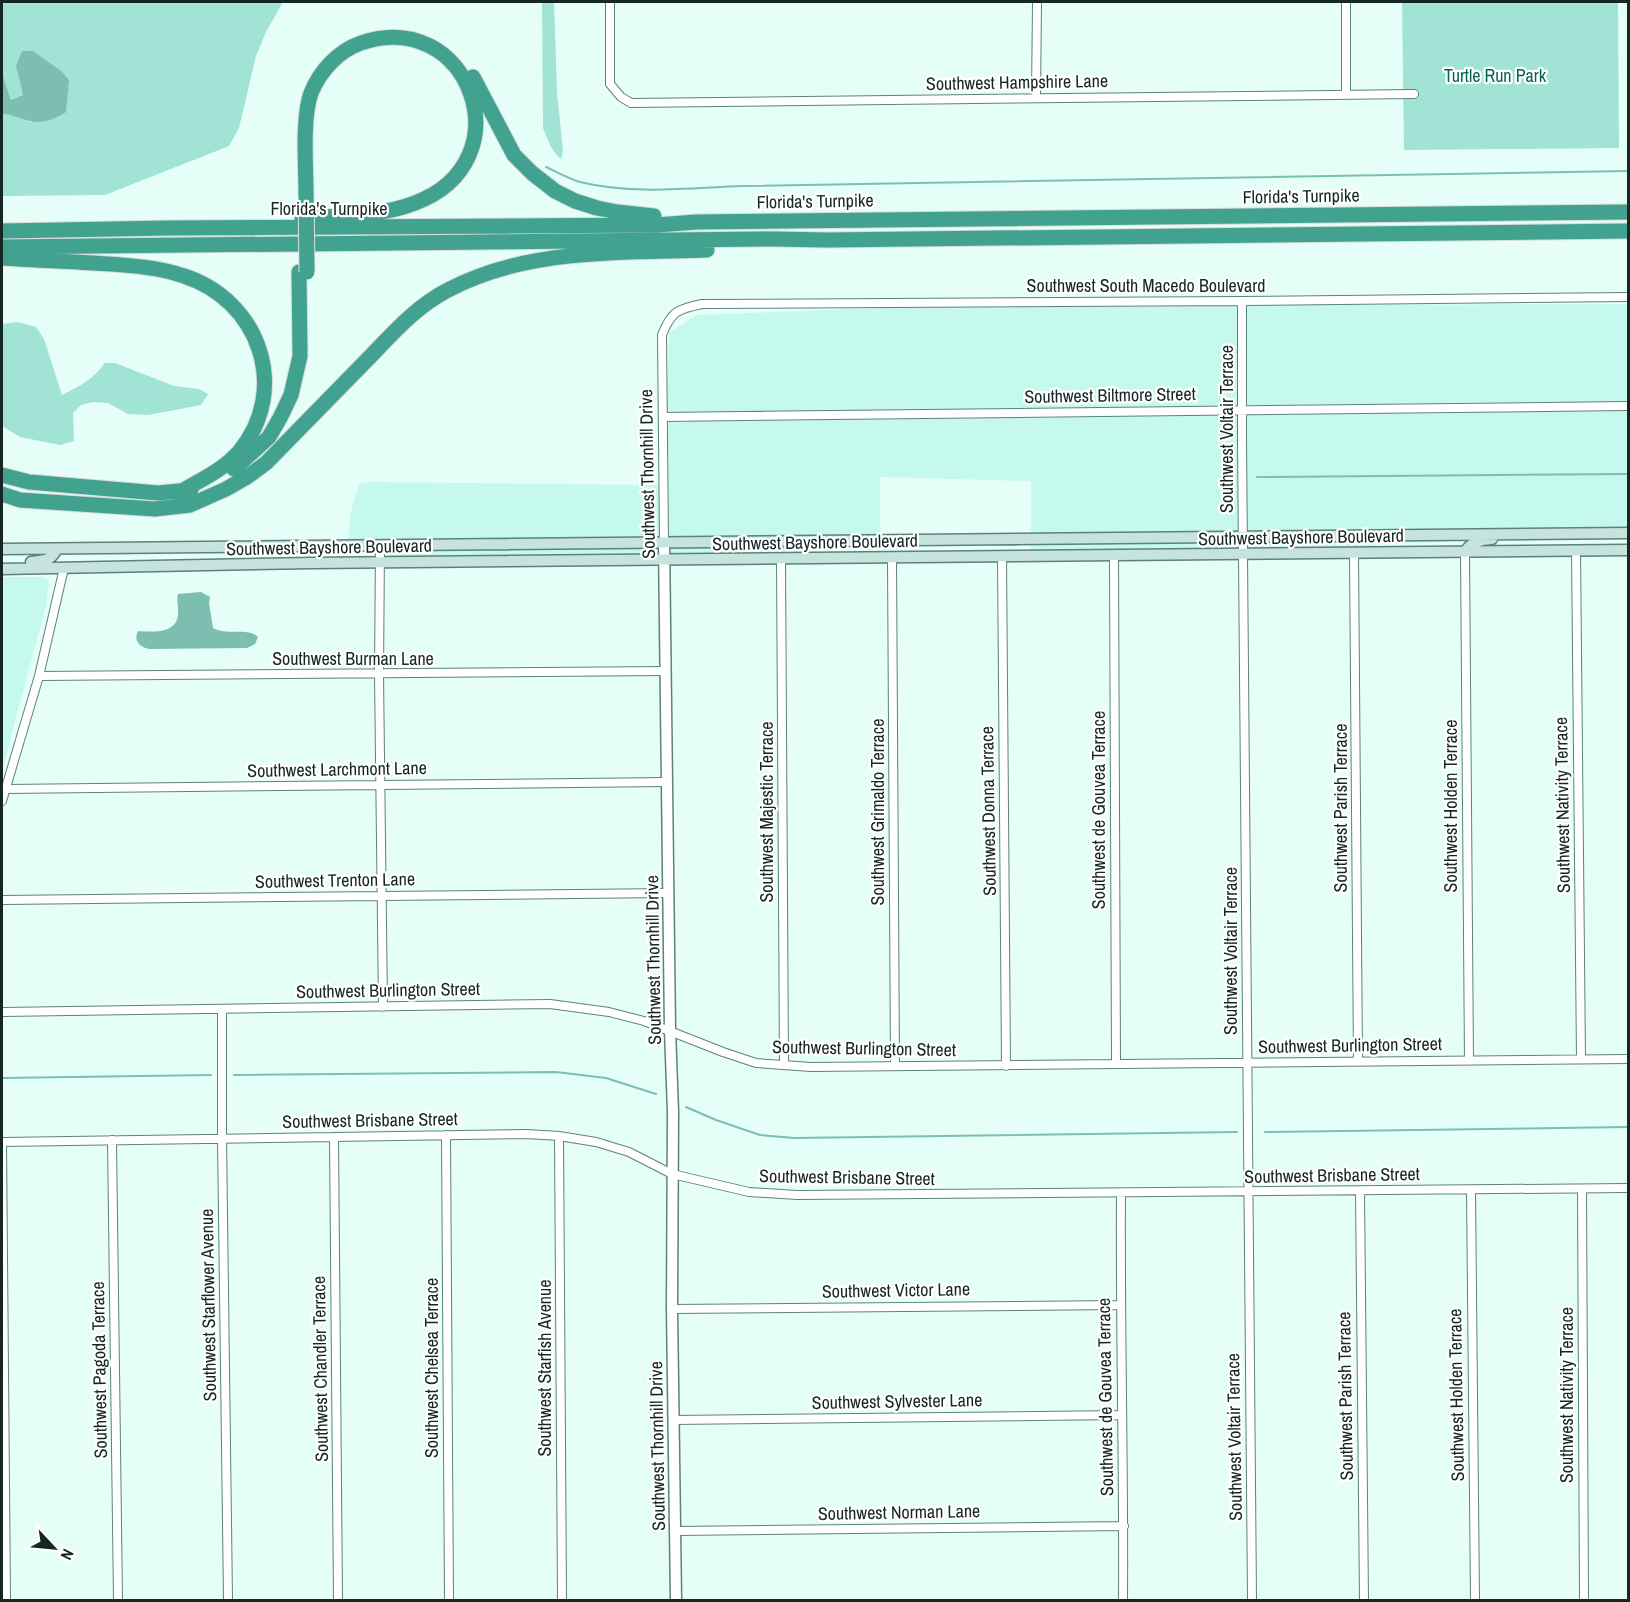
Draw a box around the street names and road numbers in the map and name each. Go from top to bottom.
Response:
street label: Southwest Hampshire Lane [926,68,1108,96]
street label: Florida's Turnpike [1242,182,1360,210]
street label: Florida's Turnpike [756,187,874,215]
street label: Florida's Turnpike [271,196,387,221]
street label: Southwest South Macedo Boulevard [1027,273,1265,298]
street label: Southwest Voltair Terrace [1214,345,1239,513]
street label: Southwest Biltmore Street [1024,381,1196,409]
street label: Southwest Thornhill Drive [633,389,661,559]
street label: Southwest Bayshore Boulevard [1198,523,1404,551]
street label: Southwest Bayshore Boulevard [712,528,918,556]
street label: Southwest Bayshore Boulevard [226,533,432,561]
street label: Southwest Burman Lane [272,646,434,671]
street label: Southwest de Gouvea Terrace [1086,711,1111,909]
street label: Southwest Nativity Terrace [1548,717,1576,893]
street label: Southwest Grimaldo Terrace [865,719,890,905]
street label: Southwest Holden Terrace [1438,720,1463,892]
street label: Southwest Majestic Terrace [754,721,779,903]
street label: Southwest Parish Terrace [1328,724,1353,892]
street label: Southwest Donna Terrace [974,726,1002,896]
street label: Southwest Larchmont Lane [247,755,427,783]
street label: Southwest Trenton Lane [255,866,415,894]
street label: Southwest Voltair Terrace [1218,867,1243,1035]
street label: Southwest Thornhill Drive [639,875,667,1045]
street label: Southwest Burlington Street [296,976,480,1004]
street label: Southwest Burlington Street [1258,1031,1442,1059]
street label: Southwest Burlington Street [772,1034,956,1062]
street label: Southwest Brisbane Street [282,1106,458,1134]
street label: Southwest Brisbane Street [1244,1161,1420,1189]
street label: Southwest Brisbane Street [759,1163,935,1191]
street label: Southwest Starflower Avenue [194,1209,222,1401]
street label: Southwest Chandler Terrace [306,1276,334,1462]
street label: Southwest Victor Lane [822,1276,970,1304]
street label: Southwest Chelsea Terrace [419,1278,444,1458]
street label: Southwest Starfish Avenue [532,1280,557,1457]
street label: Southwest Pagoda Terrace [85,1281,113,1459]
street label: Southwest de Gouvea Terrace [1091,1298,1119,1496]
street label: Southwest Nativity Terrace [1554,1307,1579,1483]
street label: Southwest Holden Terrace [1442,1308,1470,1482]
street label: Southwest Parish Terrace [1331,1311,1359,1481]
street label: Southwest Voltair Terrace [1220,1353,1248,1521]
street label: Southwest Thornhill Drive [643,1361,671,1531]
street label: Southwest Sylvester Lane [811,1387,983,1415]
street label: Southwest Norman Lane [818,1498,980,1526]

